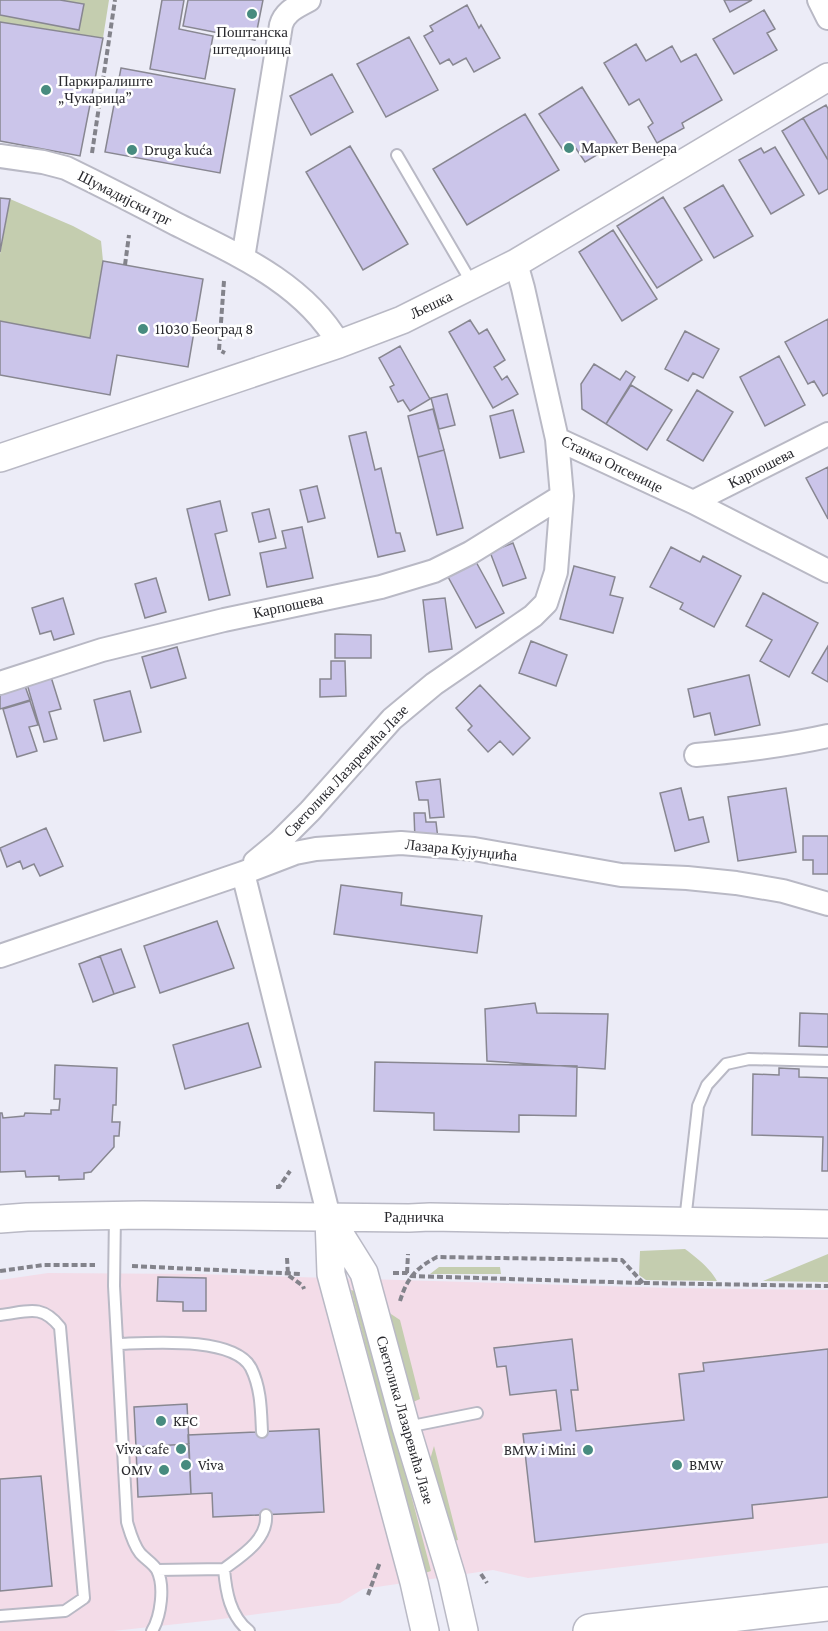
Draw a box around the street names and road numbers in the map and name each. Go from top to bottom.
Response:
street label: Шумадијски трг [75,167,175,229]
street label: Љешка [407,288,455,322]
street label: Станка Опсенице [559,433,666,496]
street label: Карпошева [726,445,797,491]
street label: Карпошева [251,591,325,621]
street label: Светолика Лазаревића Лазе [281,702,412,840]
street label: Лазара Кујунџића [404,836,518,864]
street label: Радничка [384,1209,444,1225]
street label: Светолика Лазаревића Лазе [373,1334,437,1506]

